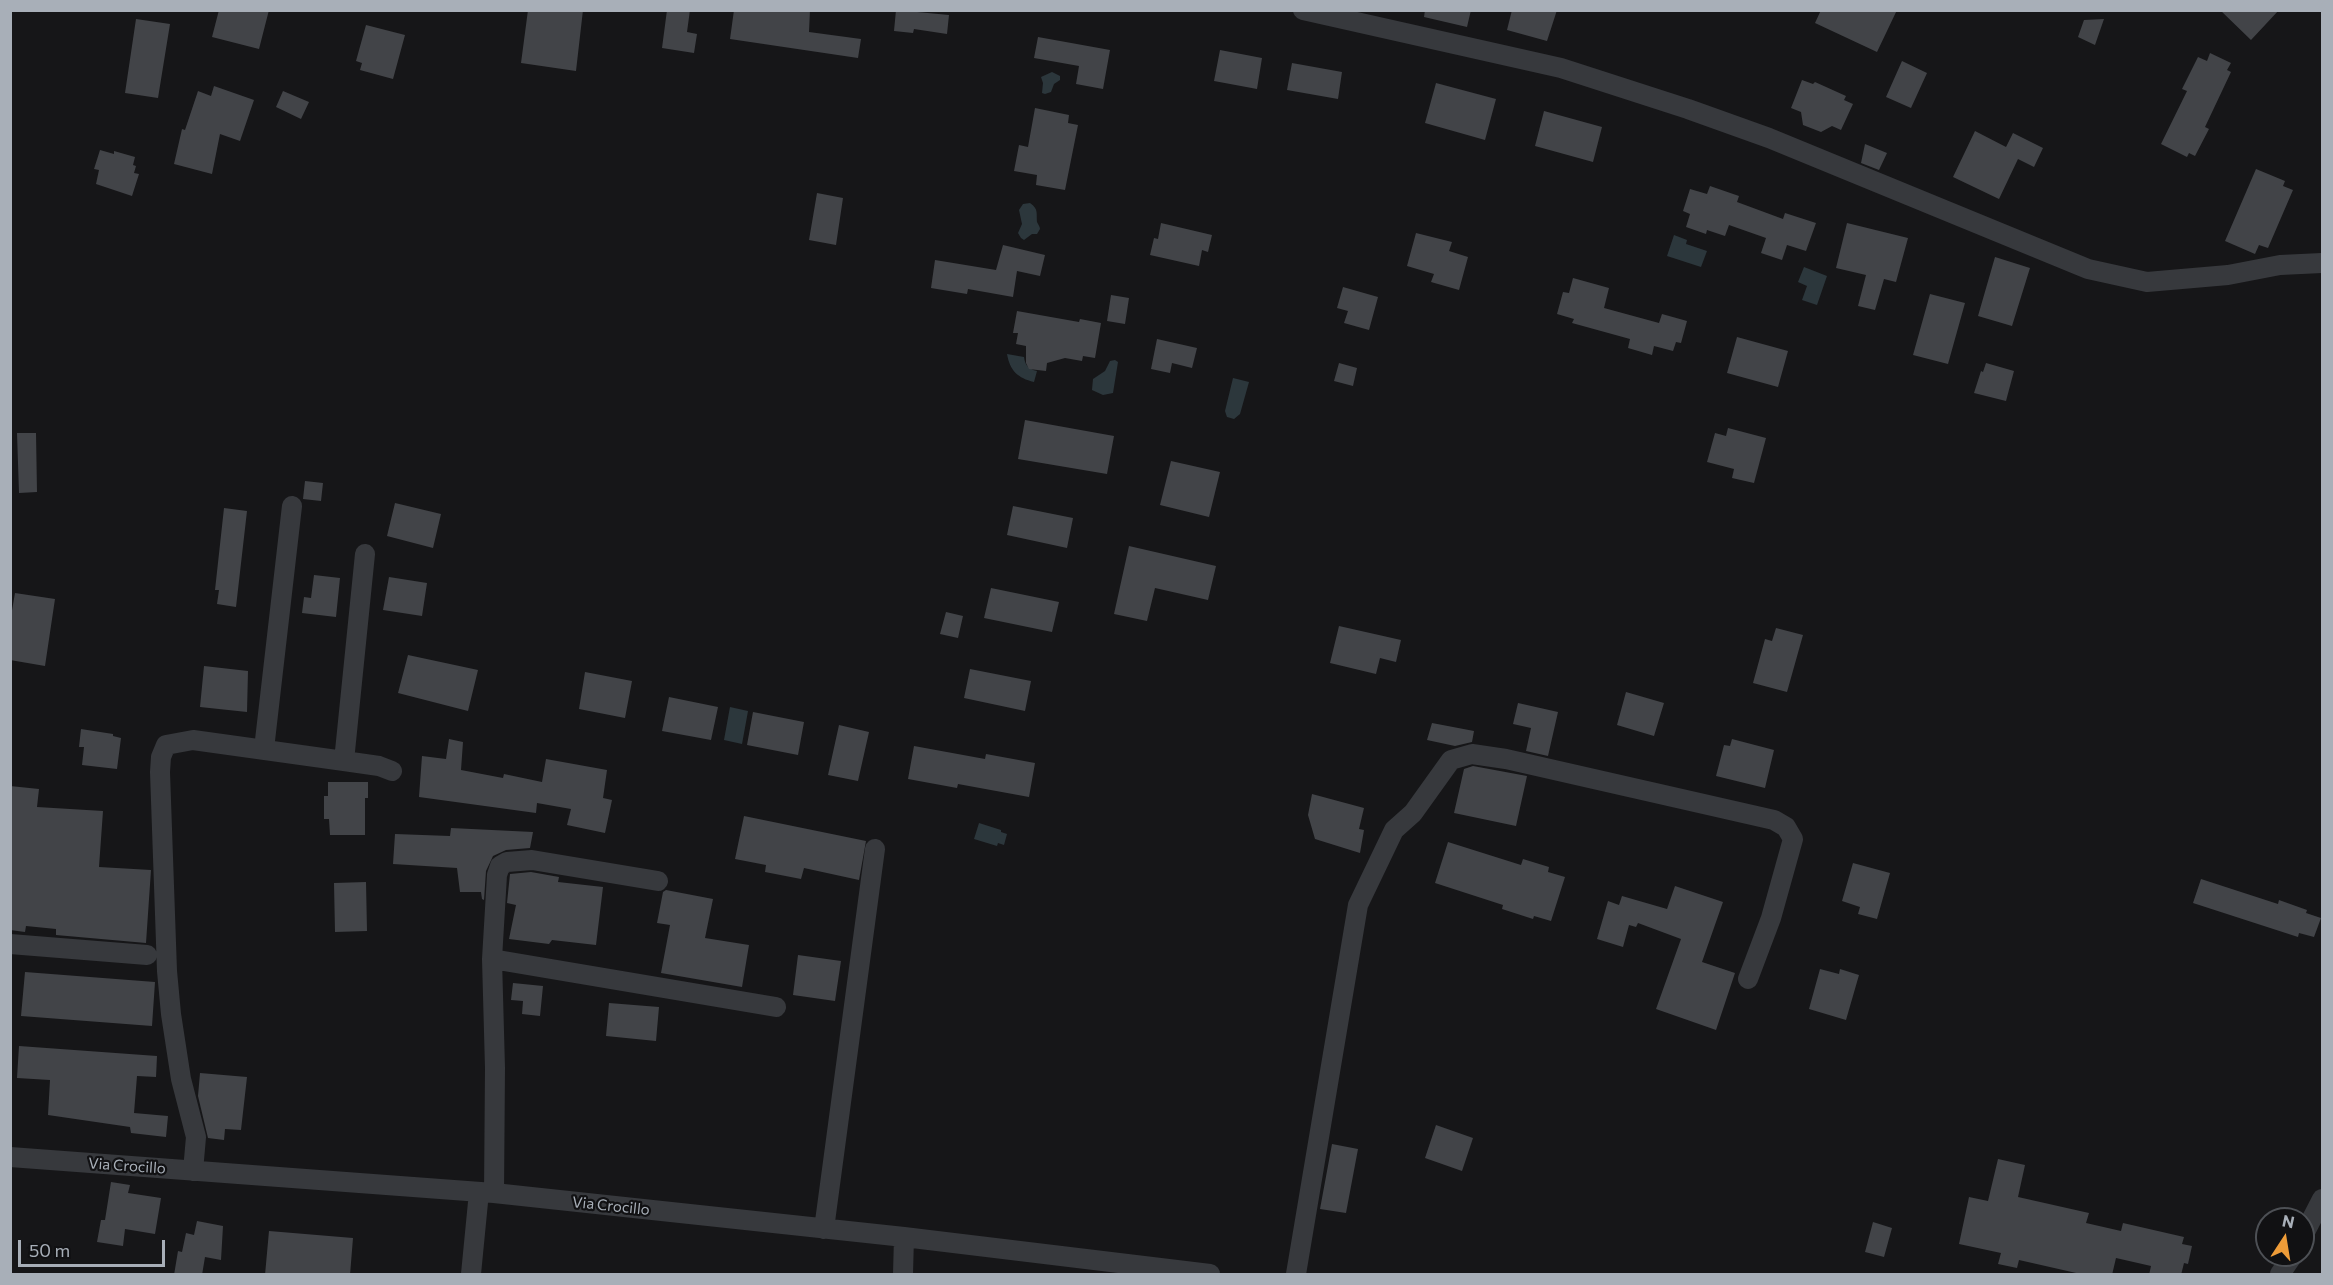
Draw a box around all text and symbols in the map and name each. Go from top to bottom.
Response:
street label: Via Crocillo [88,1154,166,1178]
street label: Via Crocillo [571,1193,651,1219]
north arrow [2255,1207,2315,1267]
text: N [2281,1210,2296,1231]
scale bar [21,1228,168,1266]
text: 50 m [29,1239,70,1261]

